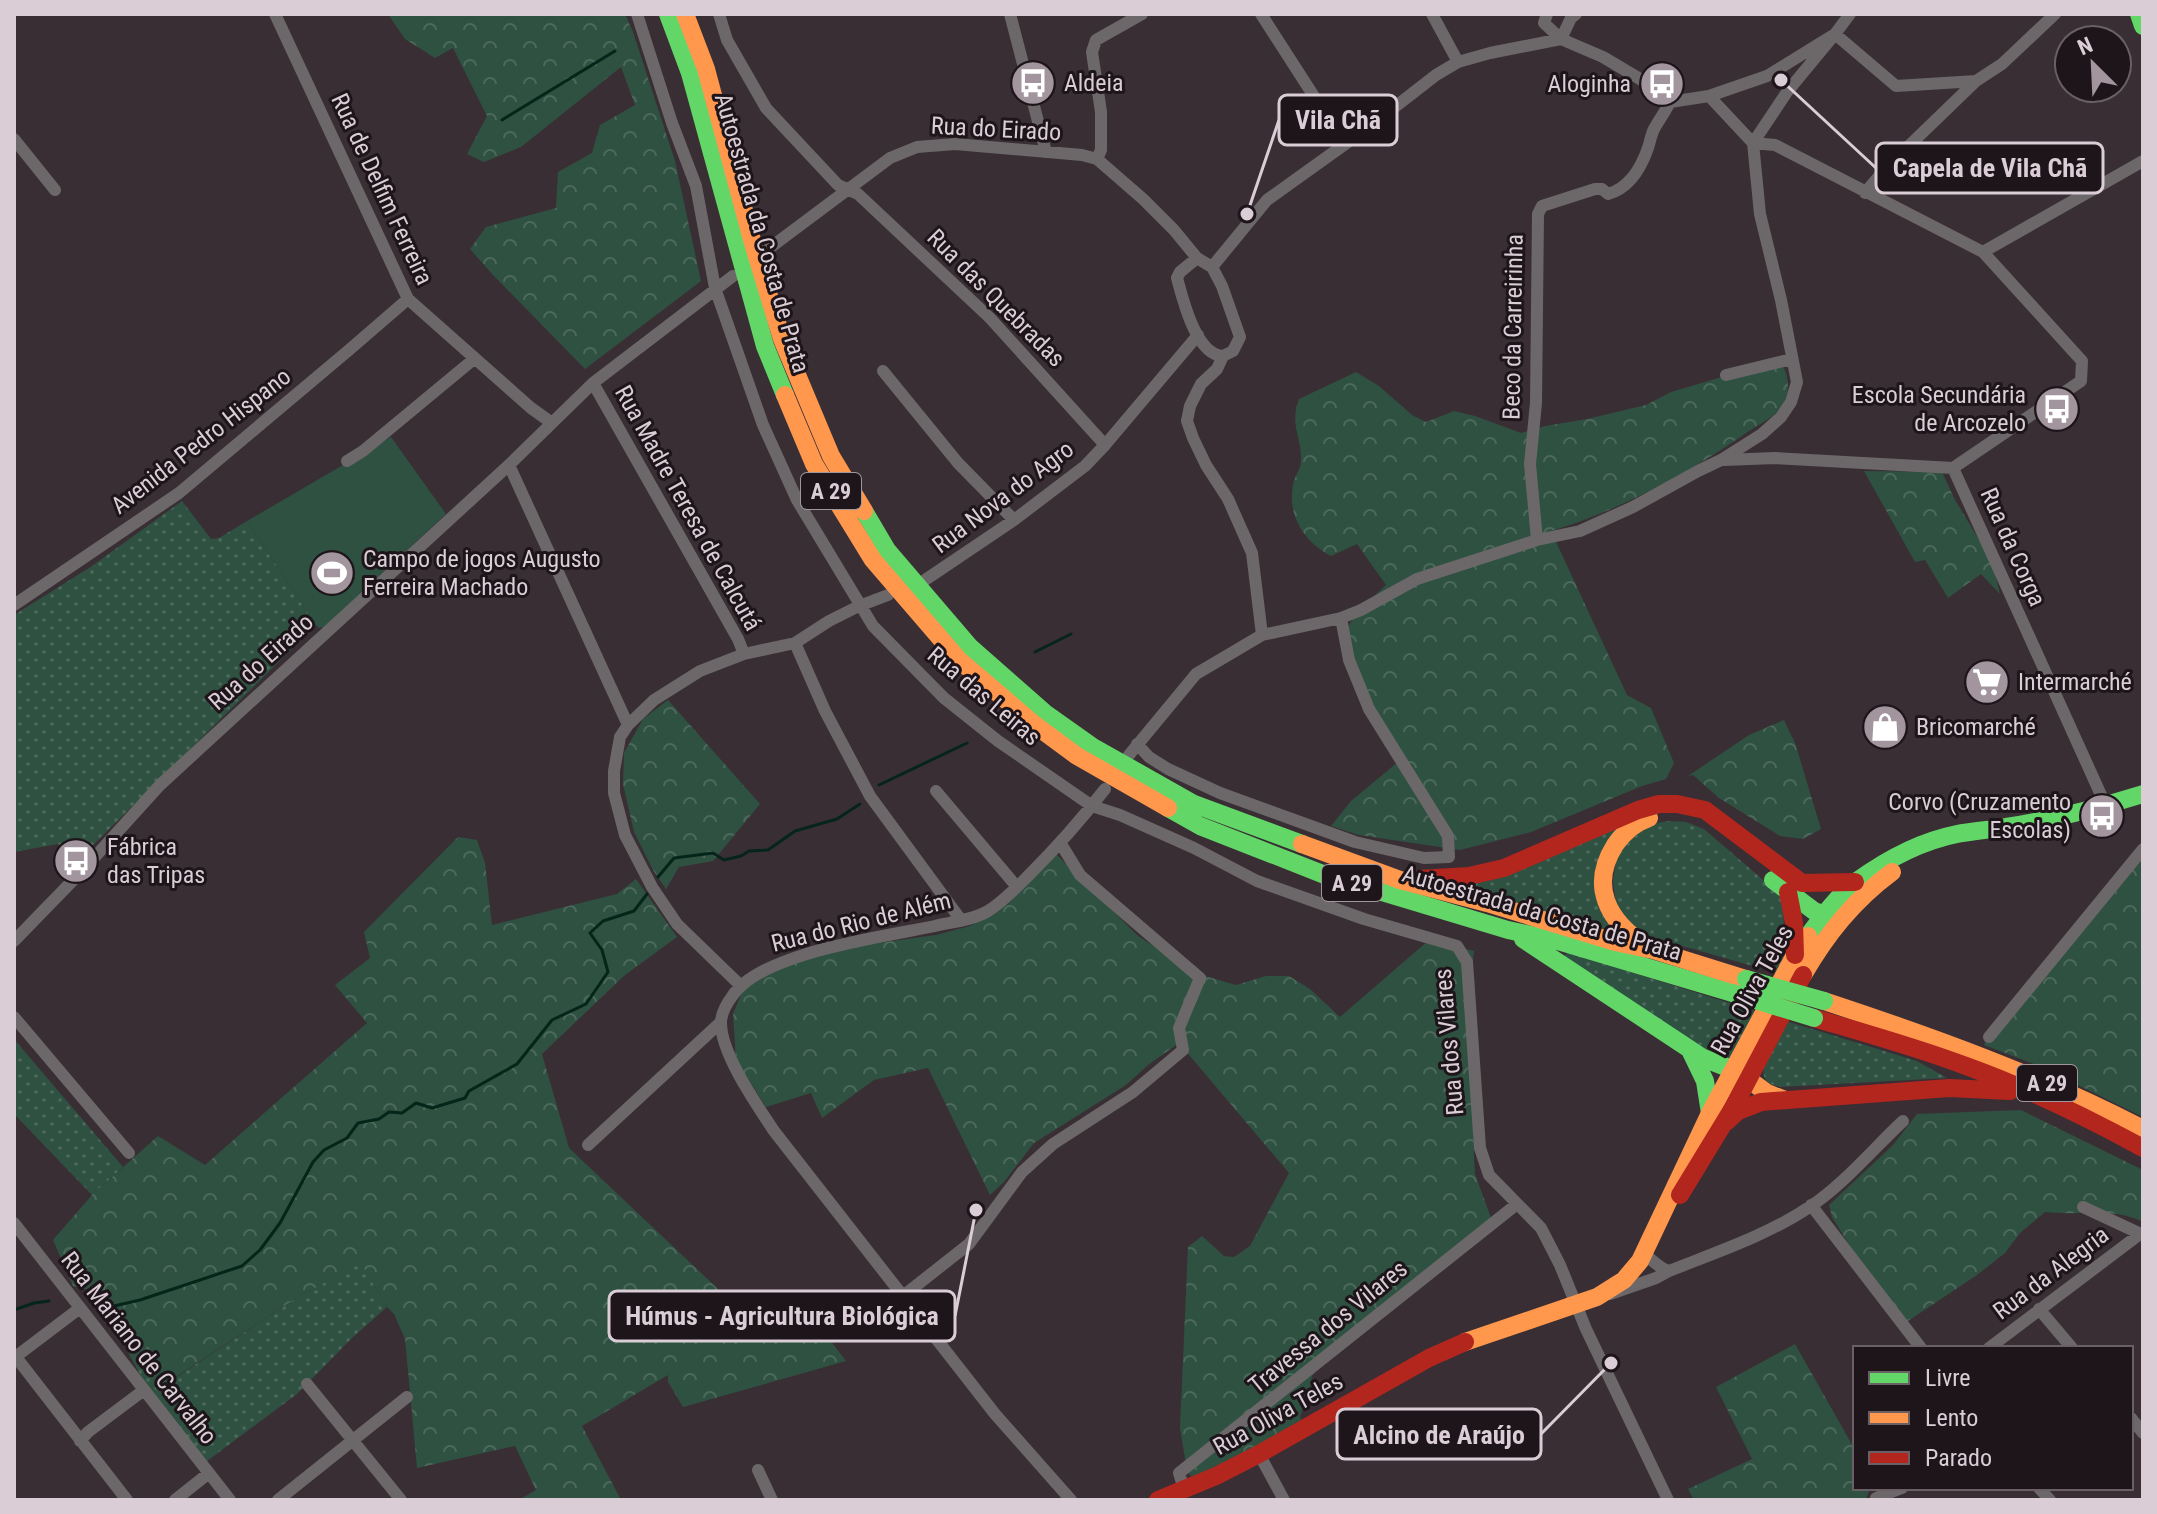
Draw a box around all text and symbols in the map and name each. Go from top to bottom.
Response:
north arrow [2053,24,2133,104]
text: N [2074,32,2096,60]
bus stop icon: Aldeia [1009,59,1057,107]
bus stop icon: Aloginha [1638,60,1686,108]
place label: Aldeia [1064,69,1124,97]
place label: Aloginha [1548,70,1631,98]
street label: Rua de Delfim Ferreira [325,89,439,289]
street label: Autoestrada da Costa de Prata [709,90,815,376]
callout: Vila Chã [1279,95,1397,145]
text: Vila Chã [1295,105,1381,135]
street label: Rua do Eirado [930,112,1062,146]
callout: Capela de Vila Chã [1876,143,2103,193]
text: Capela de Vila Chã [1893,153,2087,183]
street label: Rua das Quebradas [921,223,1071,373]
street label: Beco da Carreirinha [1497,234,1529,420]
street label: Avenida Pedro Hispano [106,362,296,520]
street label: Rua Madre Teresa de Calcutá [609,381,767,635]
place label: Escola Secundária de Arcozelo [1852,381,2026,437]
bus stop icon: Escola Secundária de Arcozelo [2033,385,2081,433]
street label: Rua Nova do Agro [927,435,1079,559]
road number: A 29 [801,473,861,509]
street label: Rua da Corga [1975,484,2051,610]
place label: Campo de jogos Augusto Ferreira Machado [363,545,601,601]
sports icon: Campo de jogos Augusto Ferreira Machado [308,549,356,597]
street label: Rua do Eirado [203,608,319,716]
street label: Rua das Leiras [922,641,1046,751]
supermarket icon: Intermarché [1963,658,2011,706]
place label: Intermarché [2018,668,2132,696]
shop icon: Bricomarché [1861,703,1909,751]
place label: Bricomarché [1916,713,2036,741]
place label: Corvo (Cruzamento Escolas) [1888,788,2071,844]
bus stop icon: Corvo (Cruzamento Escolas) [2078,792,2126,840]
place label: Fábrica das Tripas [107,833,205,889]
bus stop icon: Fábrica das Tripas [52,837,100,885]
street label: Autoestrada da Costa de Prata [1399,860,1685,966]
road number: A 29 [1322,865,1382,901]
street label: Rua do Rio de Além [768,886,954,958]
street label: Rua Oliva Teles [1705,920,1799,1060]
street label: Rua dos Vilares [1429,968,1469,1116]
road number: A 29 [2017,1065,2077,1101]
street label: Rua da Alegria [1988,1221,2114,1325]
street label: Rua Mariano de Carvalho [55,1246,223,1450]
street label: Travessa dos Vilares [1243,1255,1413,1399]
callout: Húmus - Agricultura Biológica [609,1291,955,1341]
text: Húmus - Agricultura Biológica [625,1301,939,1331]
legend [1853,1346,2133,1490]
text: Livre [1925,1364,1971,1392]
street label: Rua Oliva Teles [1208,1367,1348,1461]
text: Lento [1925,1404,1978,1432]
callout: Alcino de Araújo [1337,1409,1541,1459]
text: Alcino de Araújo [1353,1420,1525,1450]
text: Parado [1925,1444,1992,1472]

